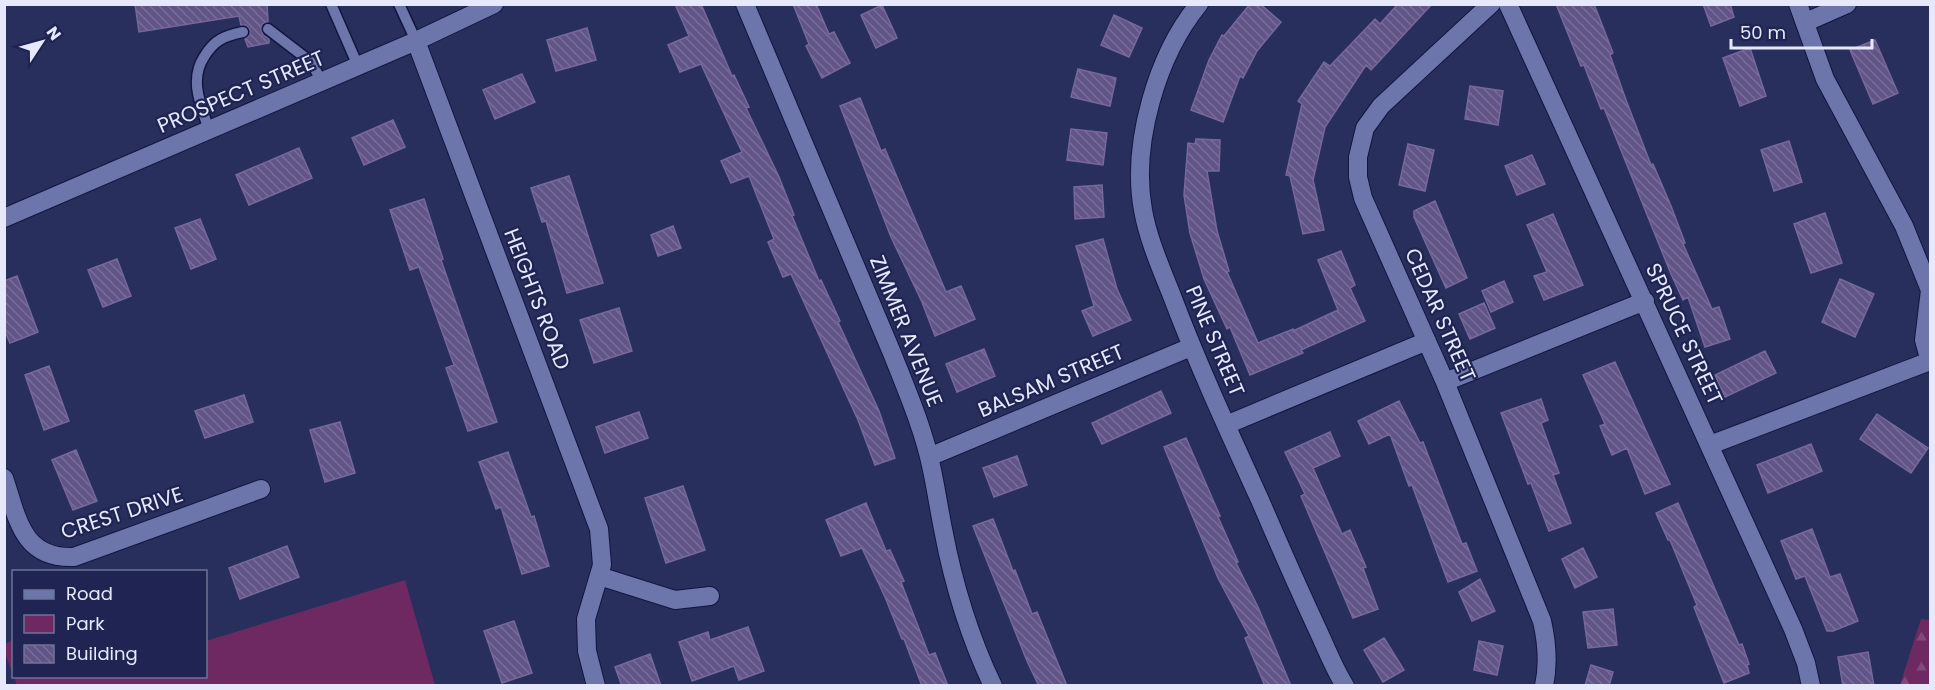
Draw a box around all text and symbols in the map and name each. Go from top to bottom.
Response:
north arrow [12,12,72,72]
scale bar [1731,12,1872,50]
text: 50 m [1740,20,1786,45]
text: N [41,22,67,45]
street label: PROSPECT STREET [153,43,329,140]
street label: HEIGHTS ROAD [497,224,578,374]
street label: CEDAR STREET [1398,243,1483,386]
street label: ZIMMER AVENUE [863,251,950,411]
street label: SPRUCE STREET [1639,258,1730,409]
street label: PINE STREET [1179,281,1252,401]
street label: BALSAM STREET [974,337,1128,424]
street label: CREST DRIVE [57,479,187,546]
legend [12,570,207,678]
text: Road [66,581,113,606]
text: Park [66,611,105,636]
text: Building [66,641,138,666]

